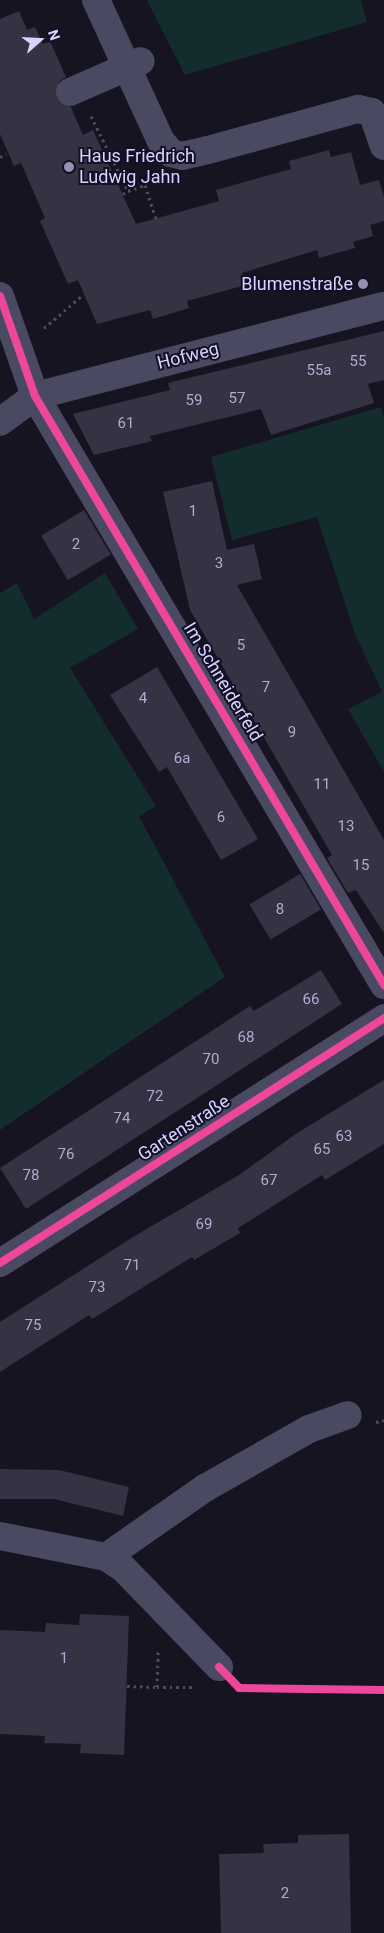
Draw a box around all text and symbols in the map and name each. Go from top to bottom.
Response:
north arrow [15,15,65,65]
text: N [45,28,63,42]
place label: Haus Friedrich Ludwig Jahn [79,146,195,188]
marker: Haus Friedrich Ludwig Jahn [63,161,75,173]
place label: Blumenstraße [241,273,353,295]
marker: Blumenstraße [357,278,369,290]
street label: Hofweg [155,338,221,374]
house number: 55 [350,353,366,371]
house number: 55a [306,362,332,380]
house number: 57 [229,390,245,408]
house number: 59 [186,392,202,410]
house number: 61 [118,415,134,433]
house number: 1 [189,503,197,521]
house number: 2 [72,536,80,554]
house number: 3 [215,555,223,573]
street label: Im Schneiderfeld [179,619,267,745]
house number: 5 [237,637,245,655]
house number: 7 [262,679,270,697]
house number: 4 [139,690,147,708]
house number: 9 [288,724,296,742]
house number: 6a [174,750,190,768]
house number: 11 [314,776,330,794]
house number: 6 [217,809,225,827]
house number: 13 [338,818,354,836]
house number: 15 [353,857,369,875]
house number: 8 [276,901,284,919]
house number: 66 [303,991,319,1009]
house number: 68 [238,1029,254,1047]
house number: 70 [203,1051,219,1069]
house number: 72 [147,1088,163,1106]
street label: Gartenstraße [134,1090,234,1166]
house number: 74 [114,1110,130,1128]
house number: 63 [336,1128,352,1146]
house number: 65 [314,1141,330,1159]
house number: 76 [58,1146,74,1164]
house number: 78 [23,1167,39,1185]
house number: 67 [261,1172,277,1190]
house number: 69 [196,1216,212,1234]
house number: 71 [124,1257,140,1275]
house number: 73 [89,1279,105,1297]
house number: 75 [25,1317,41,1335]
house number: 1 [60,1650,68,1668]
house number: 2 [281,1885,289,1903]

